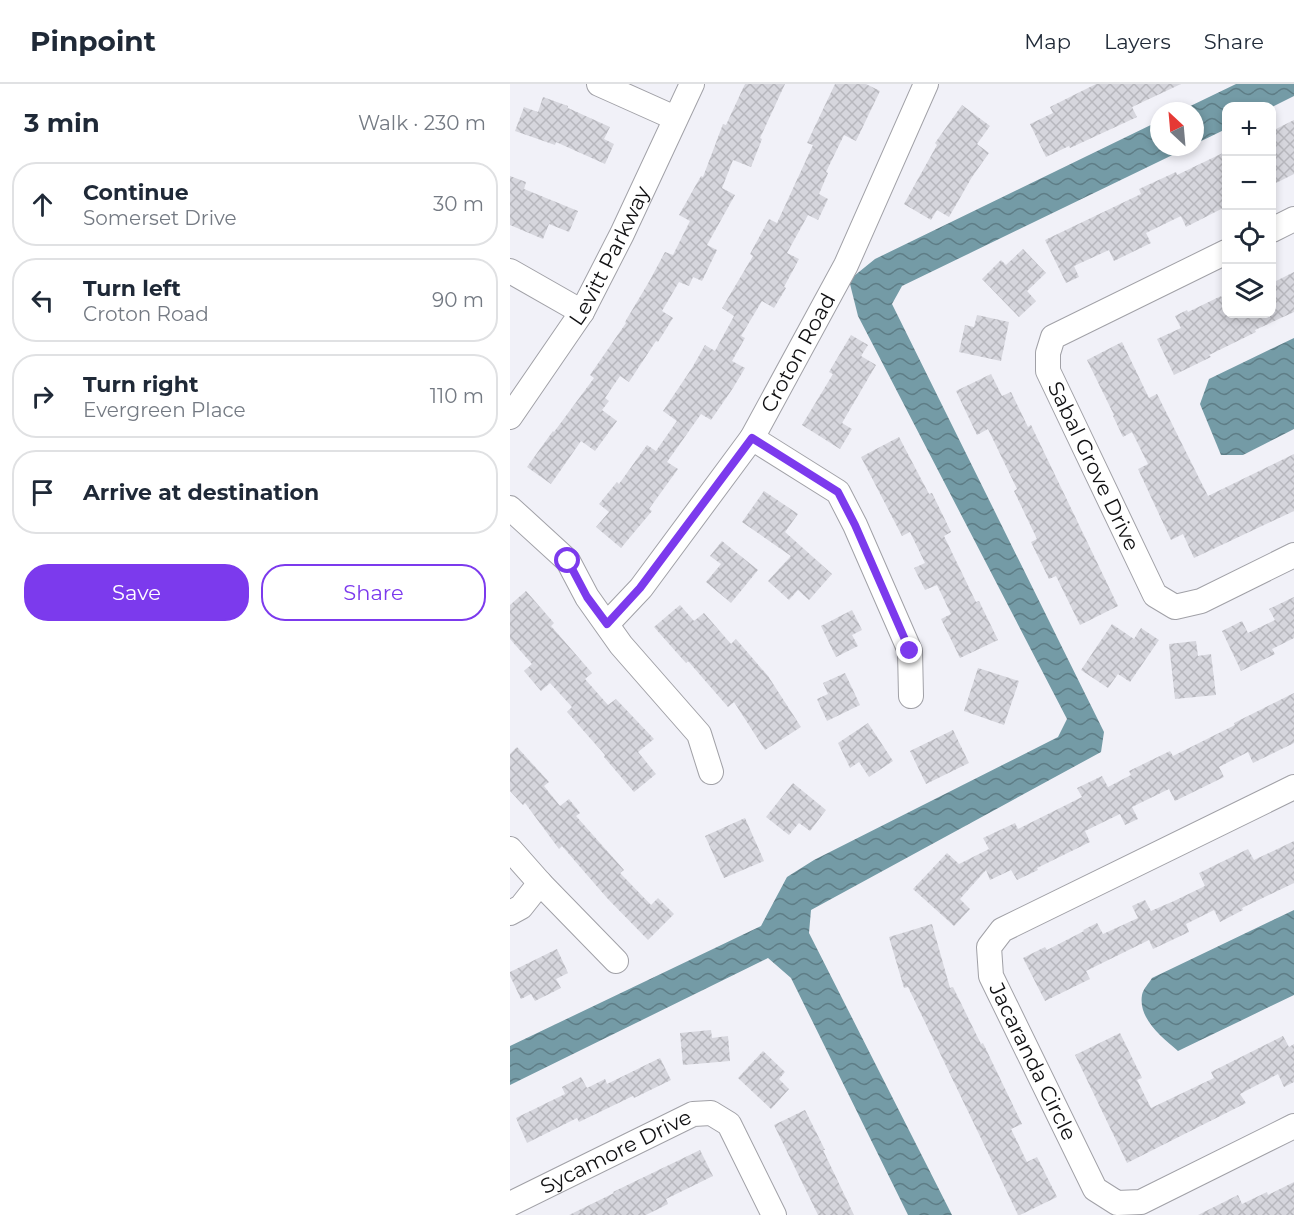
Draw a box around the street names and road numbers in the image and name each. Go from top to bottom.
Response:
street label: Levitt Parkway [564,181,655,330]
street label: Croton Road [755,289,840,417]
street label: Sabal Grove Drive [1043,377,1145,555]
street label: Jacaranda Circle [984,978,1082,1144]
street label: Sycamore Drive [536,1104,695,1199]

